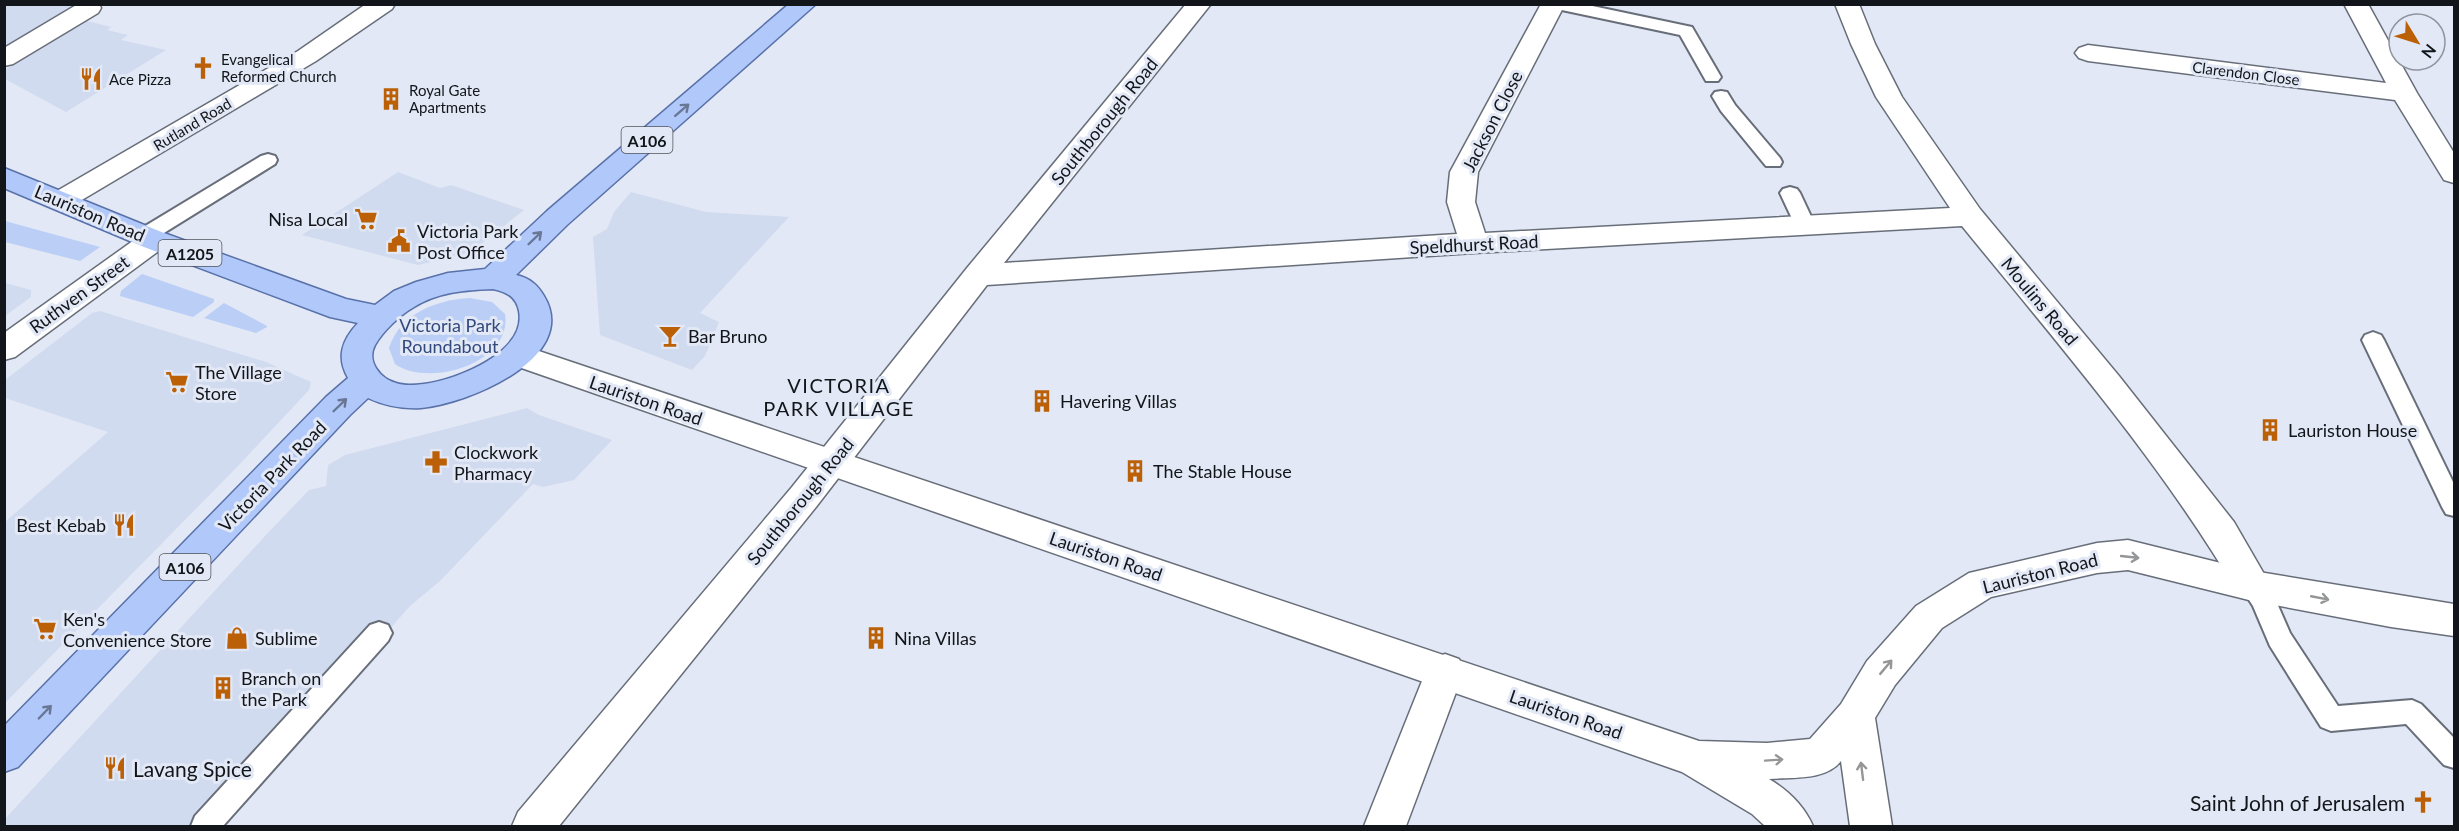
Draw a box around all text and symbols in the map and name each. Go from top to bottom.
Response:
north arrow [2387,12,2447,72]
text: N [2418,41,2440,62]
place label: Evangelical Reformed Church [221,50,337,85]
street label: Southborough Road [1046,53,1162,189]
church icon: Evangelical Reformed Church [190,55,216,81]
street label: Clarendon Close [2191,57,2301,89]
restaurant icon: Ace Pizza [78,66,104,92]
street label: Jackson Close [1457,67,1527,175]
place label: Ace Pizza [109,70,171,88]
place label: Royal Gate Apartments [409,81,486,116]
building icon: Royal Gate Apartments [378,86,404,112]
street label: Rutland Road [150,94,234,154]
one-way arrow [674,103,690,116]
road number: A106 [622,127,672,153]
street label: Lauriston Road [31,180,149,246]
supermarket icon: Nisa Local [353,206,379,232]
place label: Nisa Local [268,208,348,230]
place label: Victoria Park Post Office [417,220,519,263]
public building icon: Victoria Park Post Office [386,228,412,254]
street label: Speldhurst Road [1409,230,1539,258]
one-way arrow [528,231,543,246]
road number: A1205 [158,240,222,266]
street label: Ruthven Street [25,250,134,338]
street label: Moulins Road [1997,253,2083,349]
park label: Victoria Park Roundabout [399,314,502,357]
bar icon: Bar Bruno [657,323,683,349]
place label: Bar Bruno [688,325,768,347]
place label: The Village Store [195,361,282,404]
supermarket icon: The Village Store [164,369,190,395]
street label: Lauriston Road [587,370,705,430]
district label: VICTORIA PARK VILLAGE [763,373,915,420]
building icon: Havering Villas [1029,388,1055,414]
place label: Havering Villas [1060,390,1177,412]
one-way arrow [333,397,348,412]
street label: Victoria Park Road [213,416,331,536]
building icon: Lauriston House [2257,417,2283,443]
place label: Lauriston House [2288,419,2417,441]
street label: Southborough Road [742,433,858,569]
place label: Clockwork Pharmacy [454,441,539,484]
pharmacy icon: Clockwork Pharmacy [423,449,449,475]
building icon: The Stable House [1122,458,1148,484]
place label: The Stable House [1153,460,1292,482]
restaurant icon: Best Kebab [111,512,137,538]
place label: Best Kebab [16,514,106,536]
street label: Lauriston Road [1047,526,1165,586]
street label: Lauriston Road [1980,548,2100,598]
one-way arrow [2119,552,2139,563]
road number: A106 [160,554,210,580]
one-way arrow [2310,593,2329,604]
place label: Ken's Convenience Store [63,608,212,651]
supermarket icon: Ken's Convenience Store [32,616,58,642]
shop icon: Sublime [224,625,250,651]
building icon: Nina Villas [863,625,889,651]
place label: Sublime [255,627,318,649]
place label: Nina Villas [894,627,977,649]
one-way arrow [1880,659,1893,675]
place label: Branch on the Park [241,667,321,710]
building icon: Branch on the Park [210,675,236,701]
street label: Lauriston Road [1507,684,1625,744]
one-way arrow [38,704,52,719]
restaurant icon: Lavang Spice [102,755,128,781]
one-way arrow [1764,755,1784,766]
place label: Lavang Spice [133,756,252,781]
one-way arrow [1856,762,1867,782]
church icon: Saint John of Jerusalem [2410,789,2436,815]
place label: Saint John of Jerusalem [2190,790,2405,815]

